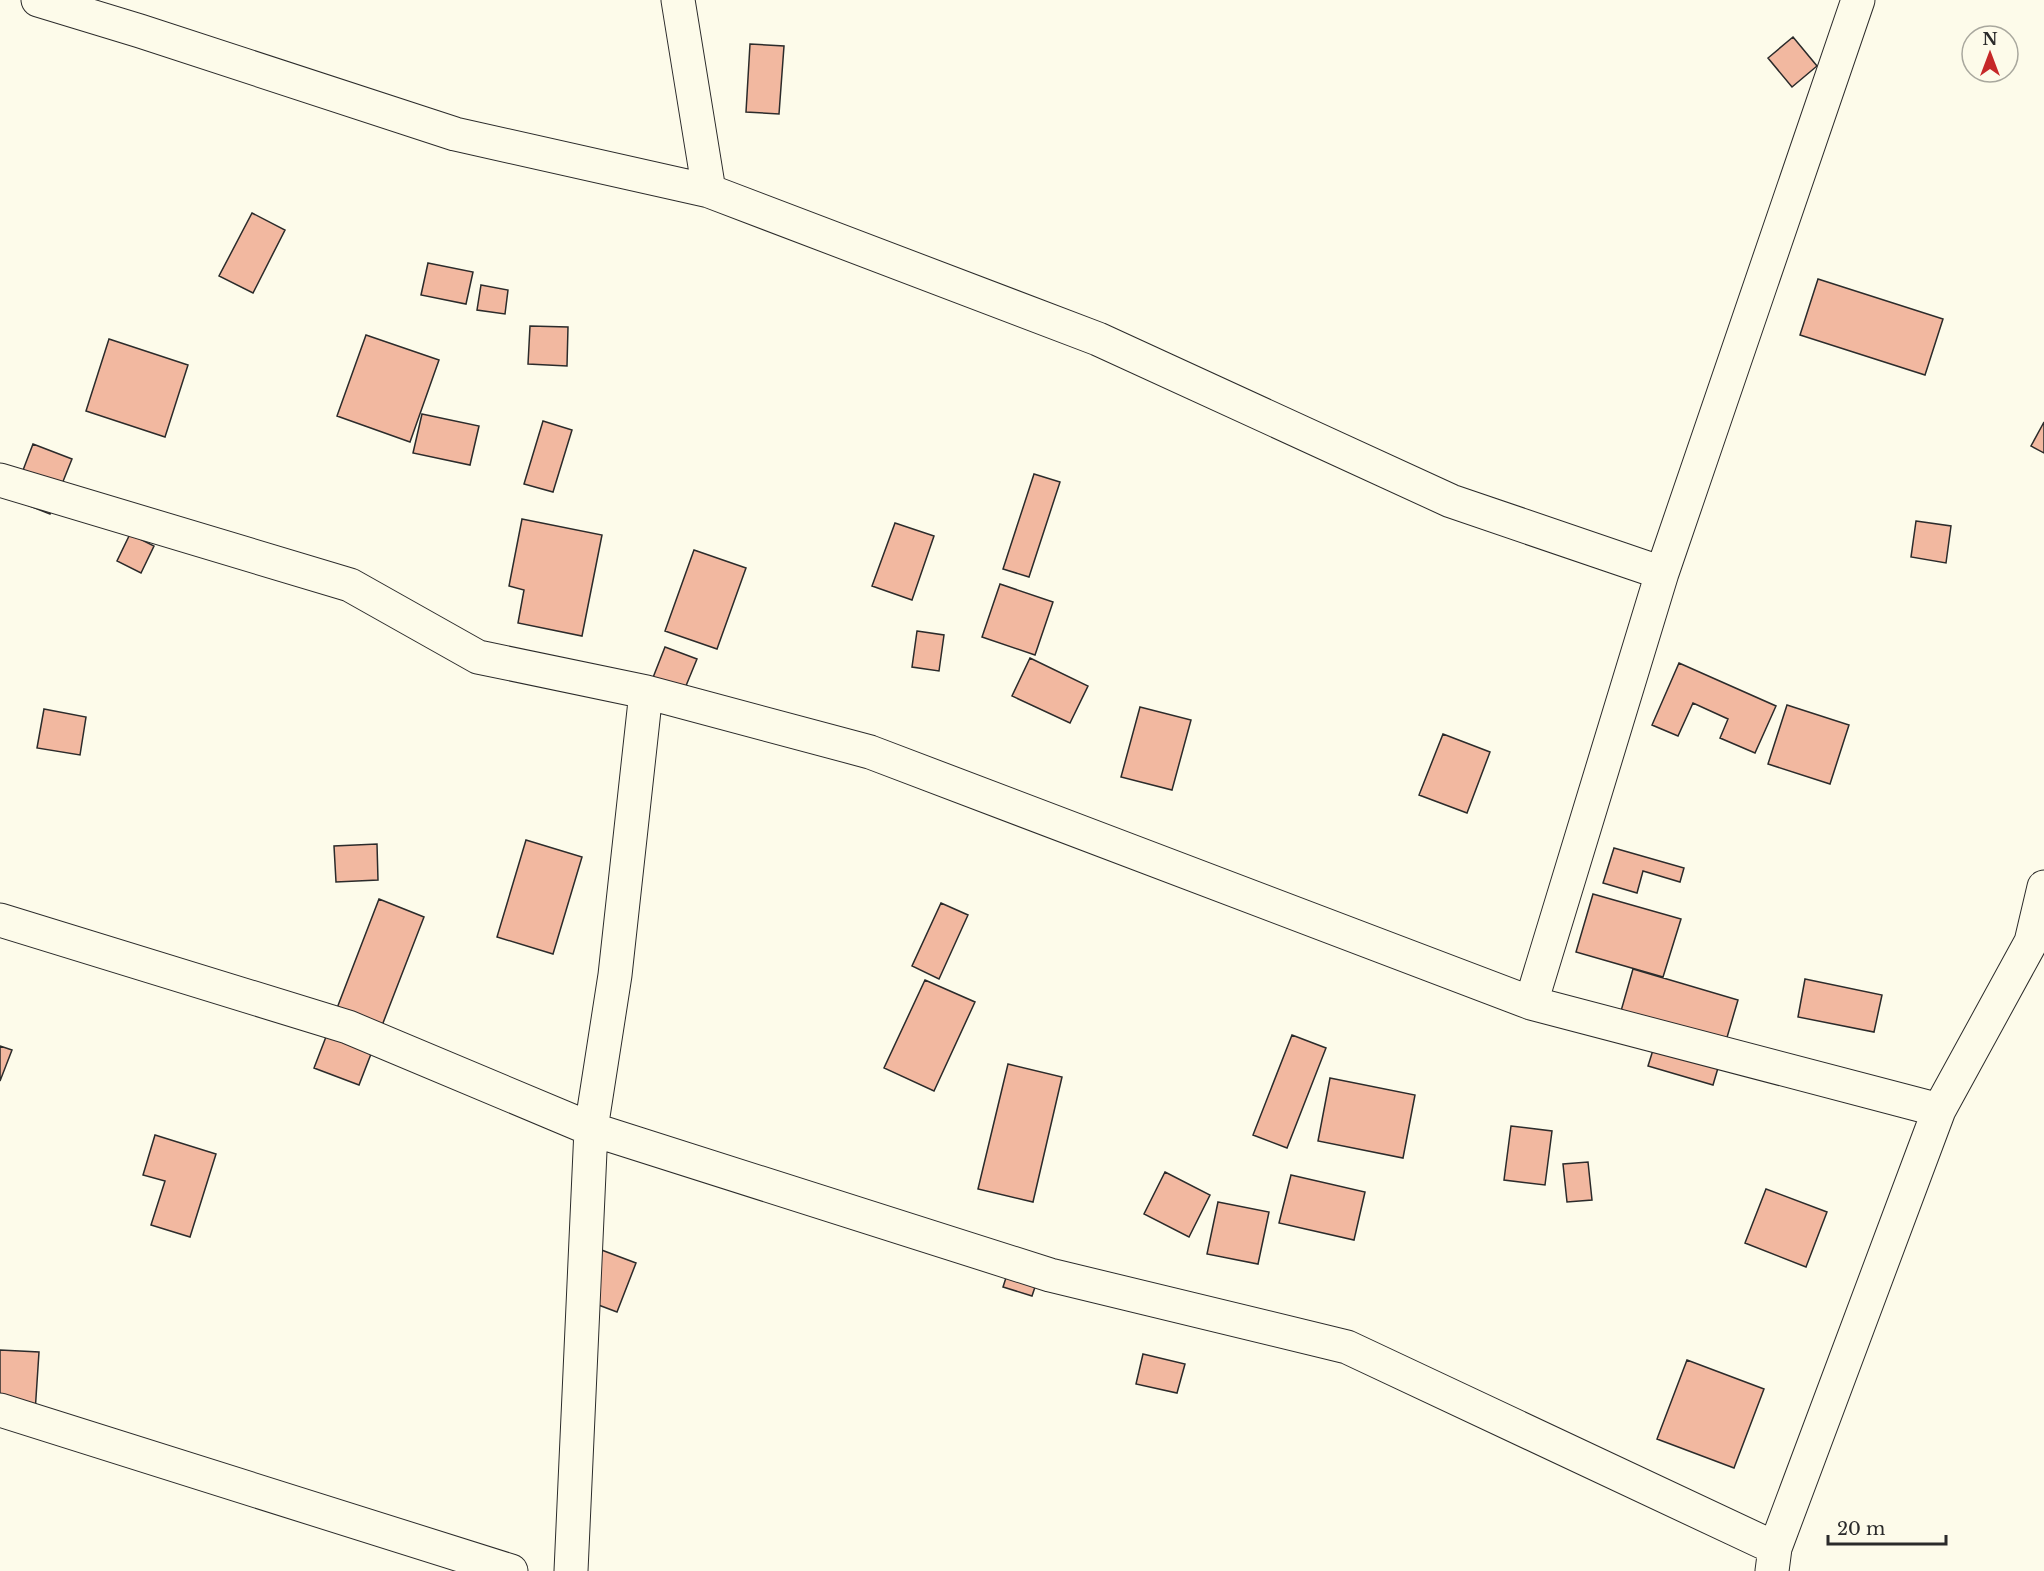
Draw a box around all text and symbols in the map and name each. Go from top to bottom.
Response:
north arrow [1960,24,2020,84]
text: N [1982,29,1998,49]
scale bar [1828,1508,1946,1546]
text: 20 m [1837,1518,1885,1540]

